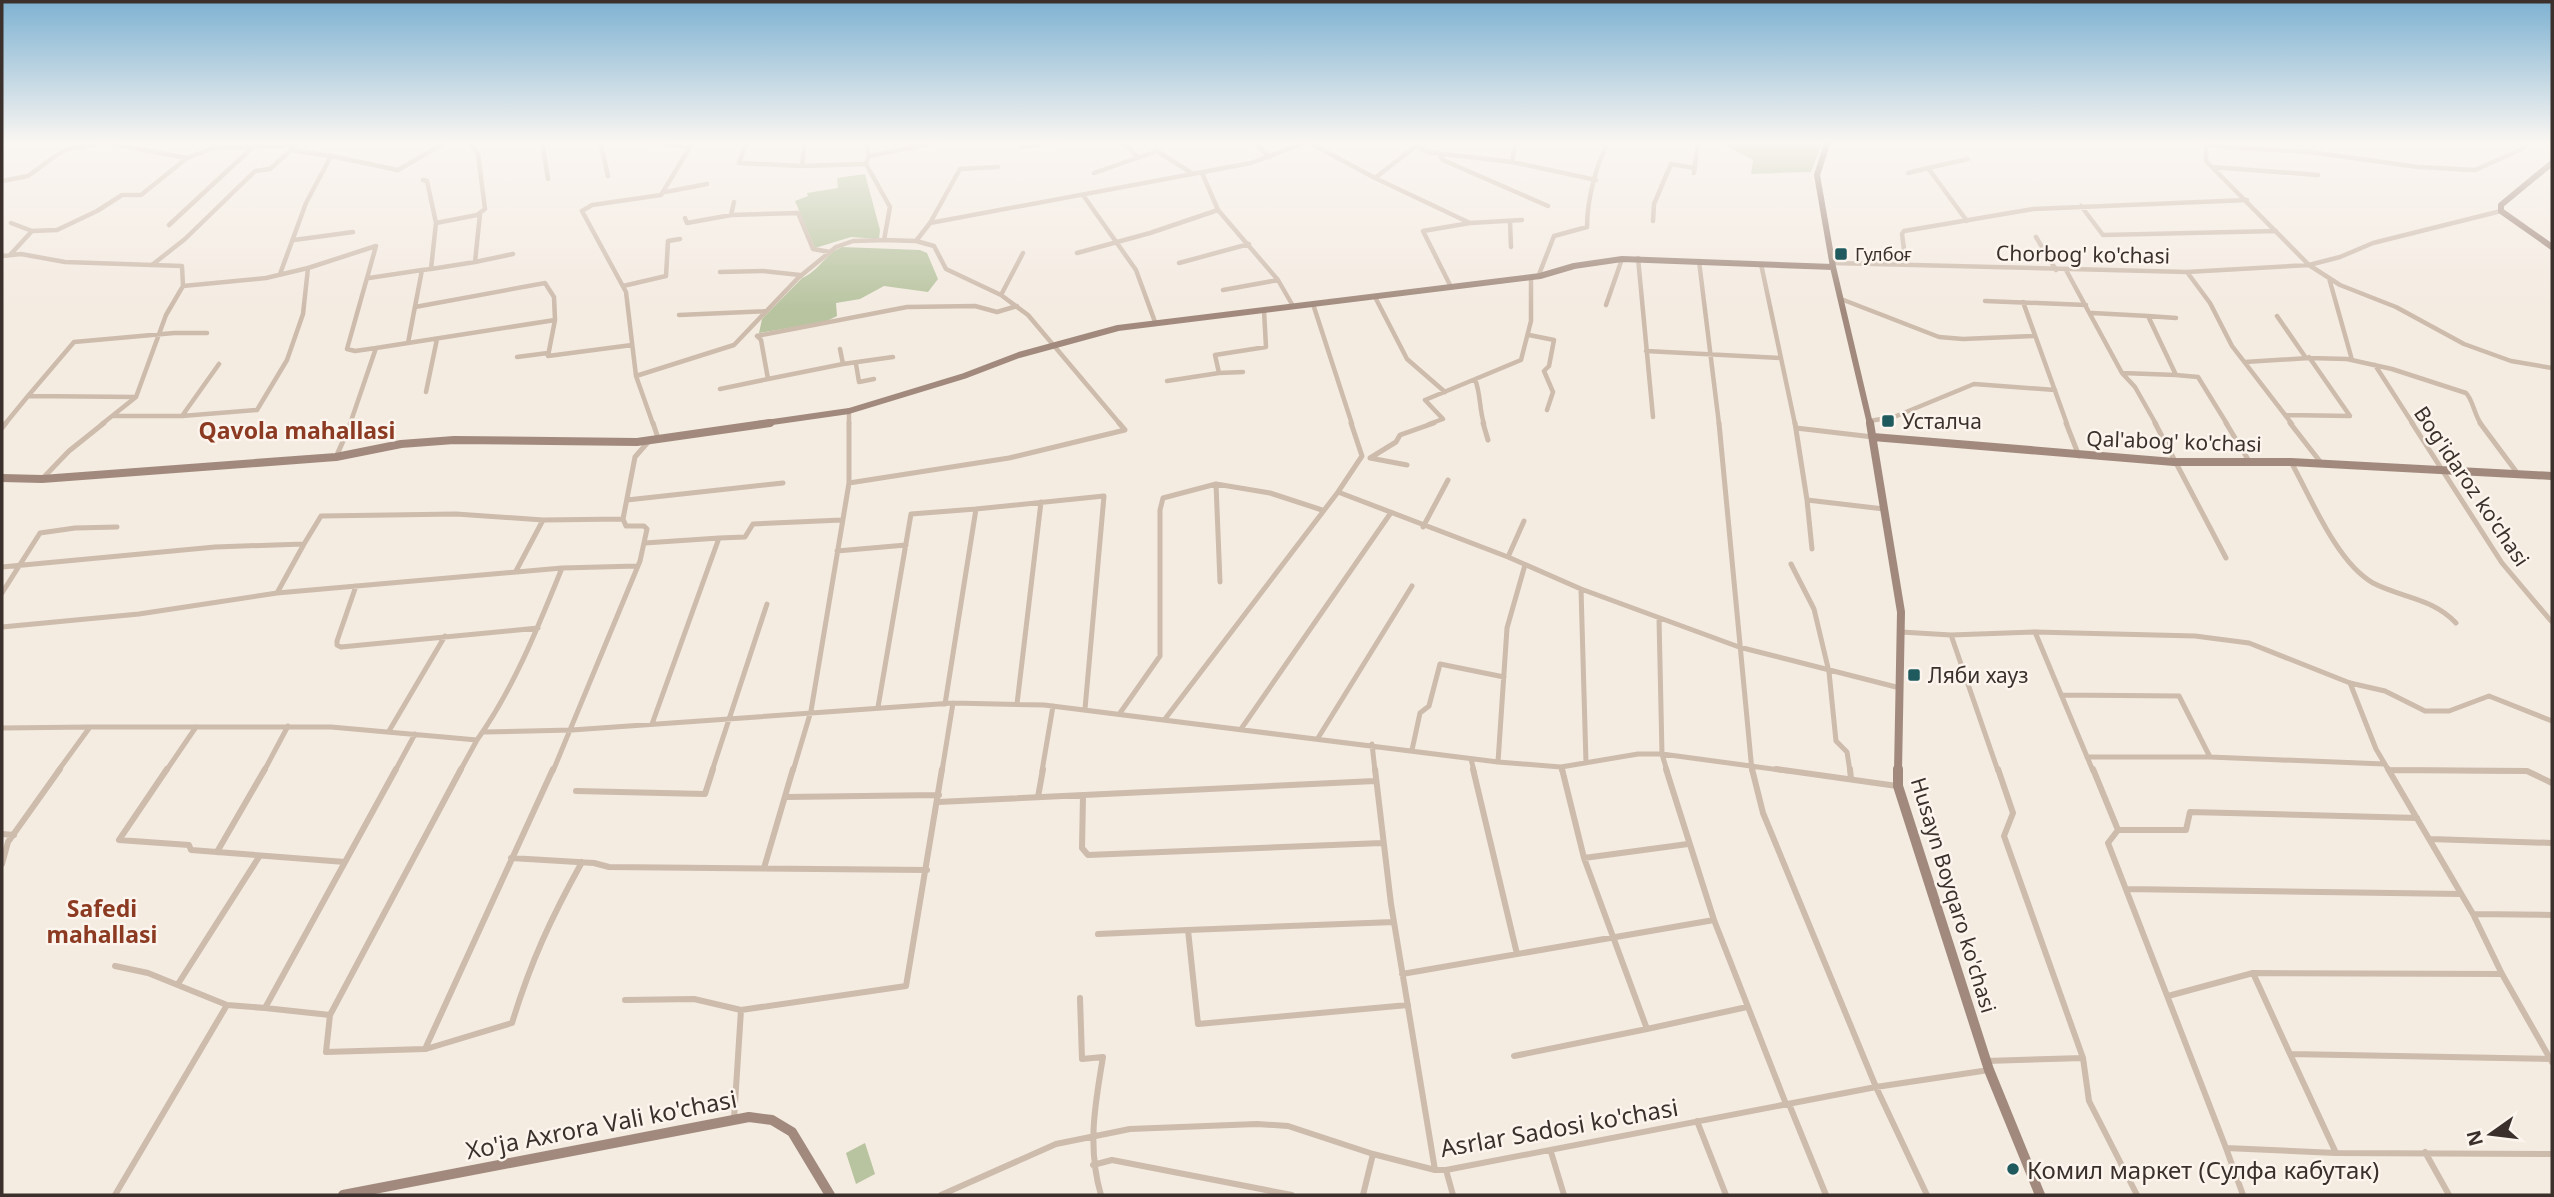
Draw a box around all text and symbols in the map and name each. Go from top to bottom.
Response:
street label: Сhorbog' ko'chasi [1996,238,2170,270]
place label: Гулбоғ [1855,242,1912,266]
marker: Гулбоғ [1833,246,1849,262]
street label: Bog'idaroz ko'chasi [2408,400,2536,572]
place label: Усталча [1902,407,1982,435]
marker: Усталча [1880,413,1896,429]
district label: Qavola mahallasi [199,414,395,446]
street label: Qal'abog' ko'chasi [2086,424,2262,458]
place label: Ляби хауз [1928,661,2029,689]
marker: Ляби хауз [1906,667,1922,683]
street label: Husayn Boyqaro ko'chasi [1905,774,2003,1016]
district label: Safedi mahallasi [47,892,157,950]
street label: Xo'ja Axrora Vali ko'chasi [463,1082,739,1166]
street label: Asrlar Sadosi ko'chasi [1437,1090,1681,1164]
north arrow [2456,1099,2526,1169]
text: N [2460,1127,2489,1149]
place label: Комил маркет (Сулфа кабутак) [2027,1153,2379,1186]
marker: Комил маркет (Сулфа кабутак) [2005,1161,2021,1177]

